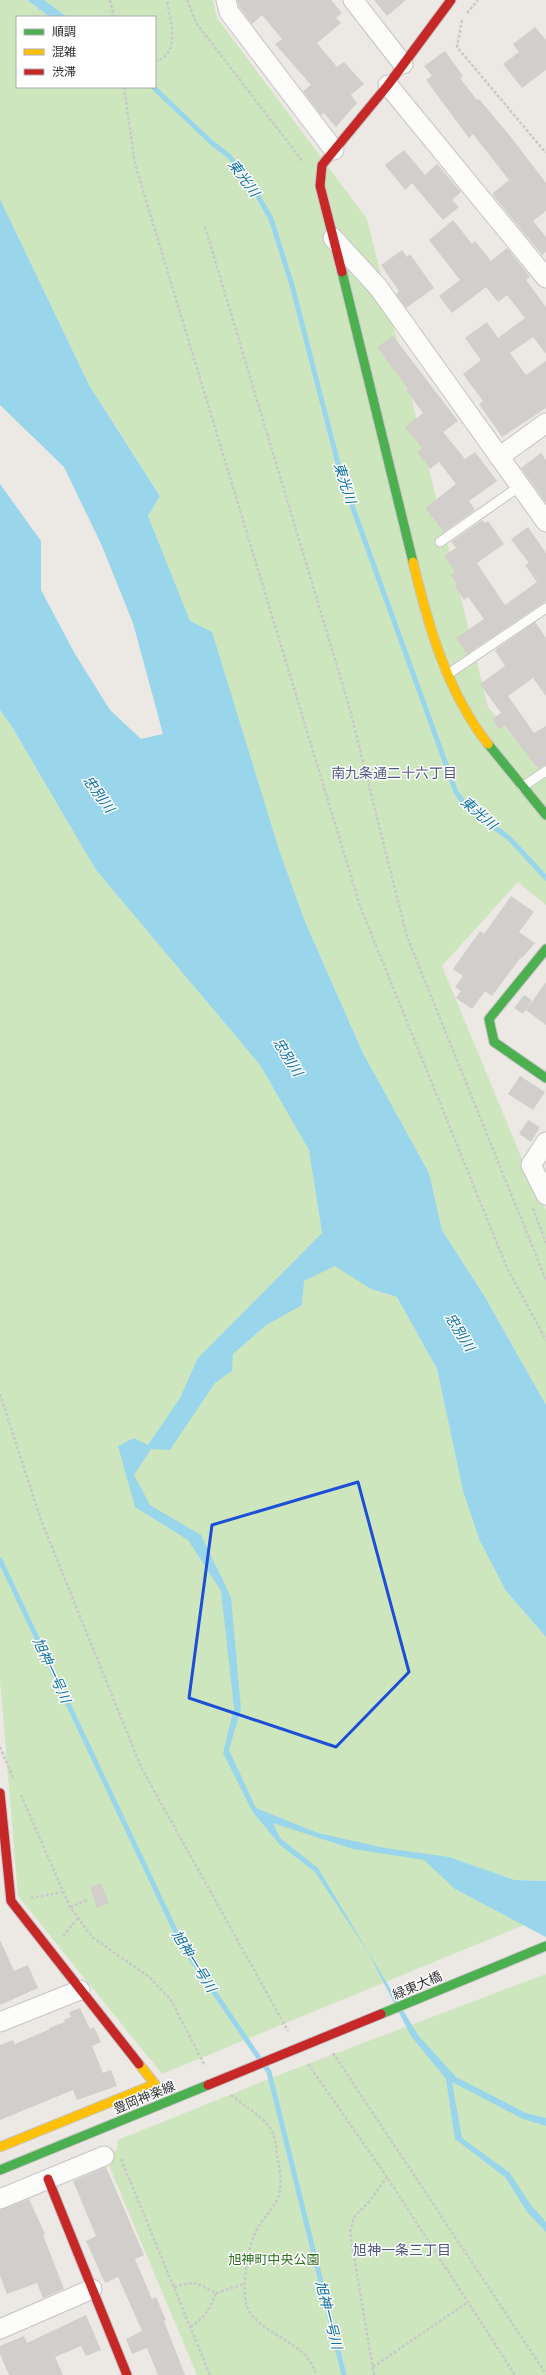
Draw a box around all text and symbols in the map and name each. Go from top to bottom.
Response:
legend [16,16,156,88]
text: 順調 [52,24,76,39]
text: 混雑 [52,44,76,59]
text: 渋滞 [52,64,76,79]
water label: 東光川 [225,156,265,201]
water label: 東光川 [331,460,361,507]
district label: 南九条通二十六丁目 [331,764,457,781]
water label: 忠別川 [80,772,120,817]
water label: 東光川 [458,792,502,834]
water label: 忠別川 [270,1034,308,1081]
water label: 忠別川 [442,1309,480,1356]
water label: 旭神一号川 [30,1634,76,1707]
water label: 旭神一号川 [169,1927,221,1997]
street label: 緑東大橋 [390,1967,444,2003]
street label: 豊岡神楽線 [111,2077,177,2117]
district label: 旭神一条三丁目 [353,2241,451,2258]
park label: 旭神町中央公園 [228,2251,320,2267]
water label: 旭神一号川 [313,2279,347,2353]

